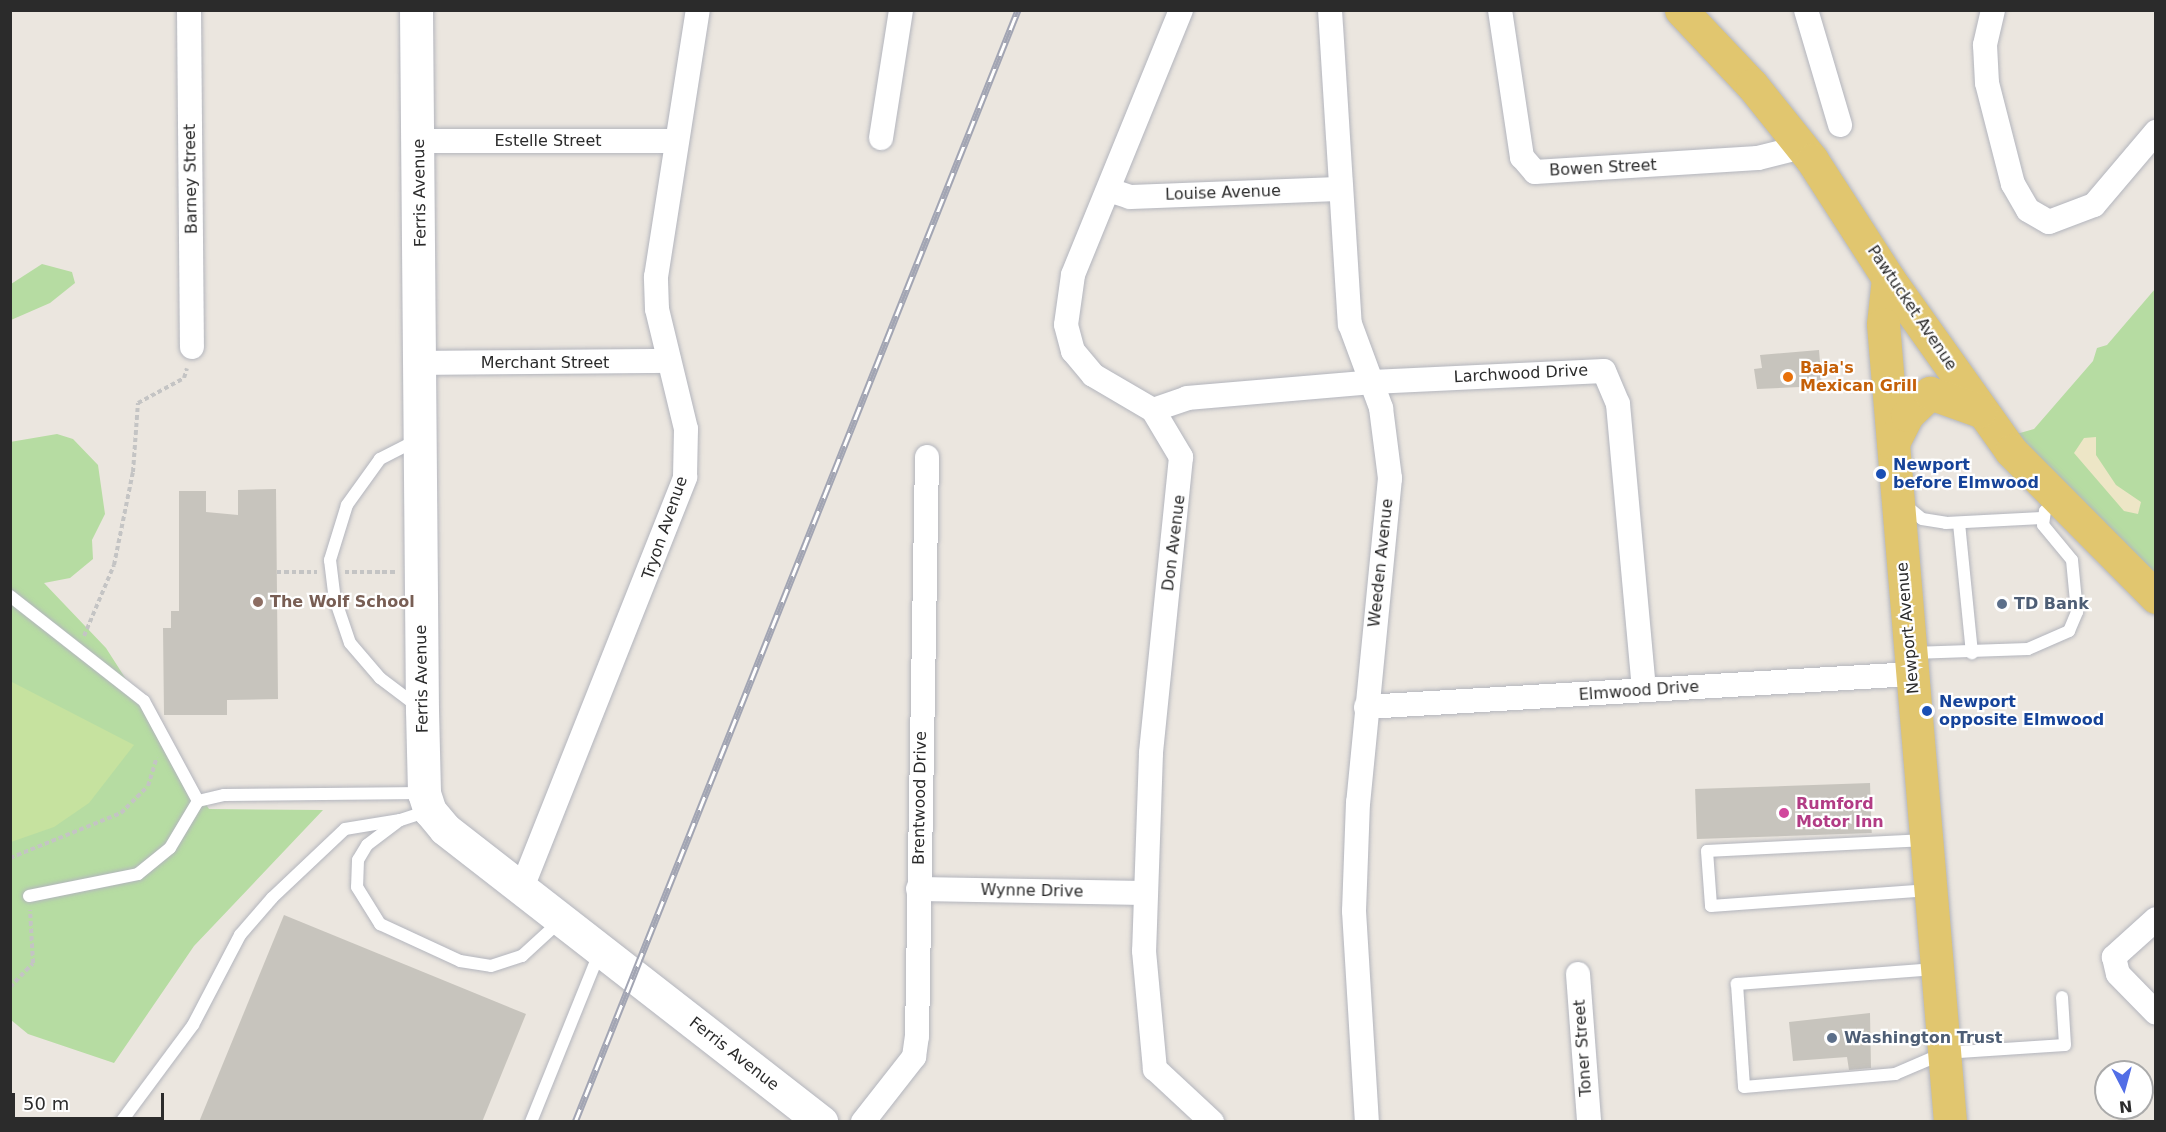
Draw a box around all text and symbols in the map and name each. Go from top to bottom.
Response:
street label: Barney Street [180,124,202,234]
street label: Estelle Street [494,131,602,151]
street label: Ferris Avenue [409,139,431,247]
street label: Bowen Street [1549,156,1657,180]
street label: Louise Avenue [1165,181,1281,205]
street label: Pawtucket Avenue [1863,242,1961,374]
street label: Merchant Street [481,353,609,373]
place label: Baja's Mexican Grill [1800,358,1917,396]
street label: Larchwood Drive [1453,361,1589,387]
marker: Baja's Mexican Grill [1781,370,1795,384]
place label: Newport before Elmwood [1893,455,2039,493]
marker: Newport before Elmwood [1874,467,1888,481]
street label: Tryon Avenue [638,474,692,582]
street label: Don Avenue [1159,494,1189,592]
street label: Weeden Avenue [1365,498,1397,628]
street label: Newport Avenue [1893,561,1923,695]
place label: The Wolf School [270,592,415,612]
place label: TD Bank [2014,594,2089,614]
marker: The Wolf School [251,595,265,609]
marker: TD Bank [1995,597,2009,611]
street label: Ferris Avenue [411,625,433,733]
street label: Elmwood Drive [1578,677,1700,705]
place label: Newport opposite Elmwood [1939,692,2104,730]
marker: Newport opposite Elmwood [1920,704,1934,718]
street label: Brentwood Drive [909,731,931,865]
place label: Rumford Motor Inn [1796,794,1884,832]
marker: Rumford Motor Inn [1777,806,1791,820]
street label: Wynne Drive [980,881,1084,901]
street label: Toner Street [1570,999,1596,1097]
street label: Ferris Avenue [685,1013,783,1095]
place label: Washington Trust [1844,1028,2002,1048]
marker: Washington Trust [1825,1031,1839,1045]
north arrow [2094,1060,2154,1120]
scale bar [15,1081,166,1119]
text: 50 m [23,1093,69,1114]
text: N [2118,1096,2133,1117]

